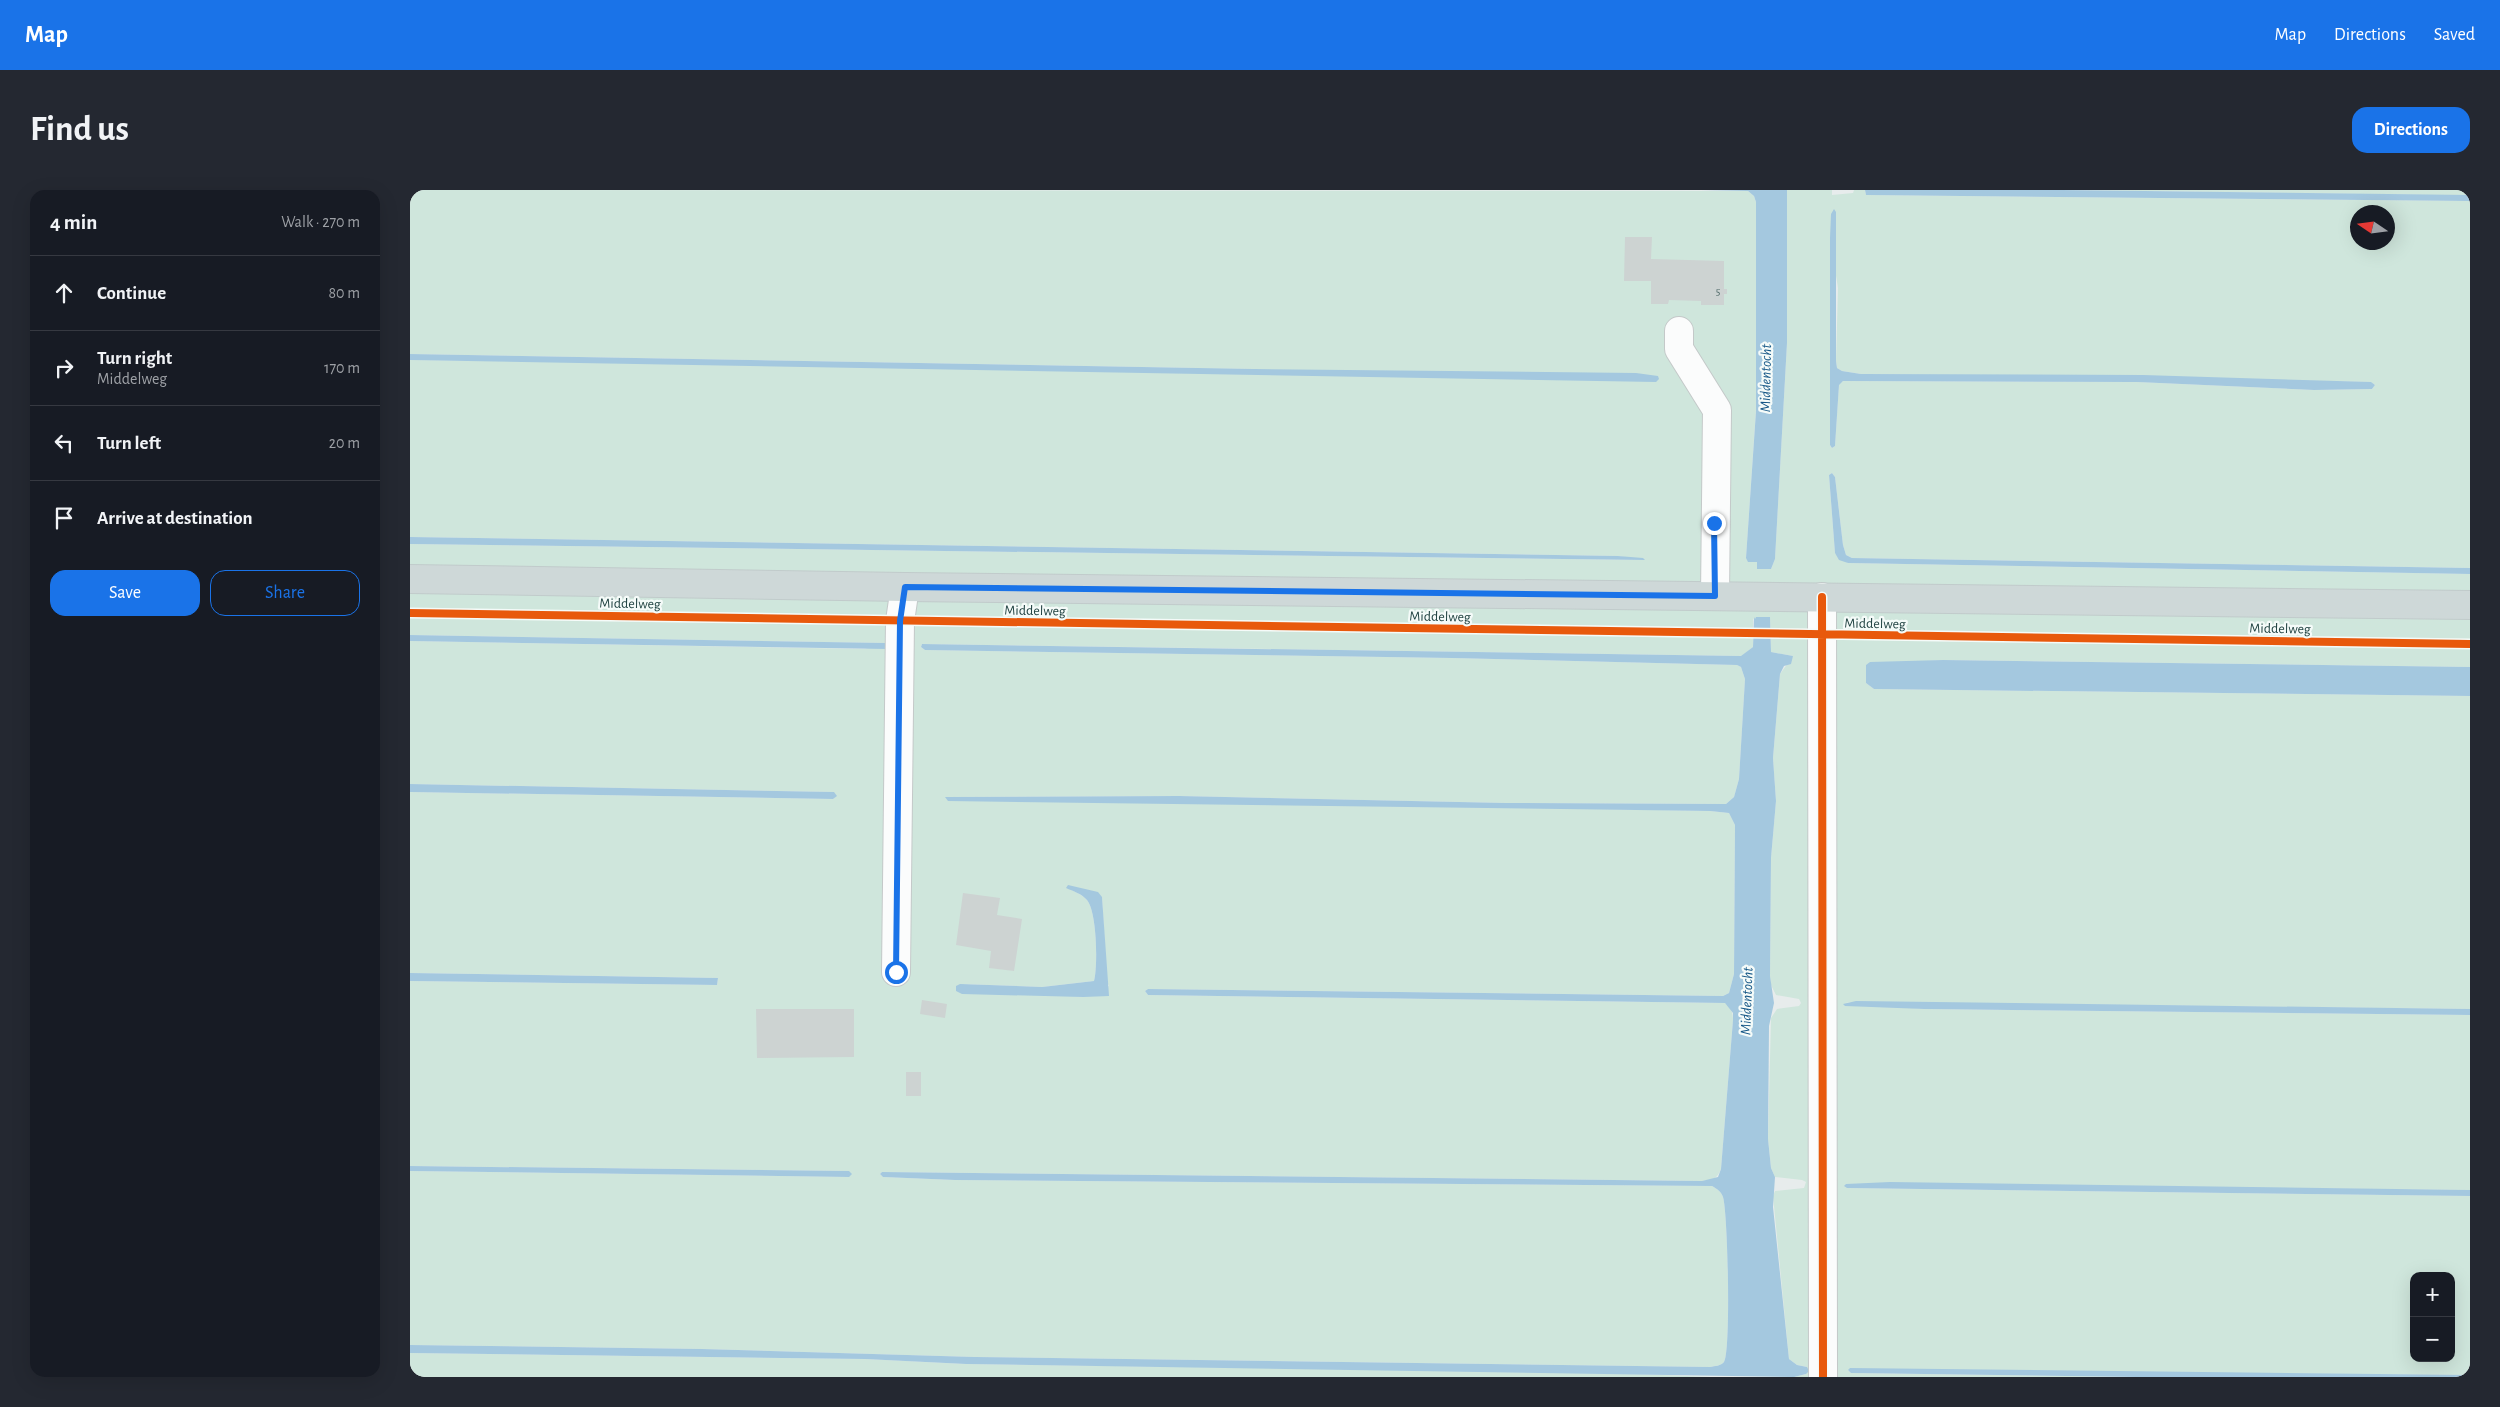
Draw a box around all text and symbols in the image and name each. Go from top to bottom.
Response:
text: Map [25,23,68,47]
text: Map [2275,26,2306,44]
text: Directions [2334,26,2406,44]
text: Saved [2434,26,2475,44]
button: Directions [2352,107,2470,153]
text: Find us [30,112,129,147]
north arrow [2350,205,2395,250]
text: 4 min [50,212,97,233]
text: Walk · 270 m [281,214,360,230]
icon: ahead [50,279,78,307]
text: Continue [97,284,166,303]
text: 80 m [329,285,360,301]
house number: 5 [1716,286,1721,297]
water label: Middentocht [1758,344,1774,412]
text: Turn right [97,349,172,368]
icon: right [50,354,78,382]
text: 170 m [324,360,360,376]
text: Middelweg [97,371,167,387]
icon: left [50,429,78,457]
text: Turn left [97,434,161,453]
text: 20 m [329,435,360,451]
icon: arrive [50,504,78,532]
text: Arrive at destination [97,509,253,528]
route end [1703,512,1726,535]
button: Save [50,570,200,616]
button: Share [210,570,360,616]
street label: Middelweg [599,596,661,612]
street label: Middelweg [1004,603,1066,619]
street label: Middelweg [1409,609,1471,625]
street label: Middelweg [1844,616,1906,632]
street label: Middelweg [2249,621,2311,637]
route start [885,961,908,984]
water label: Middentocht [1738,967,1756,1035]
map controls [2410,1272,2455,1362]
button: + [2410,1272,2455,1317]
button: − [2410,1317,2455,1362]

